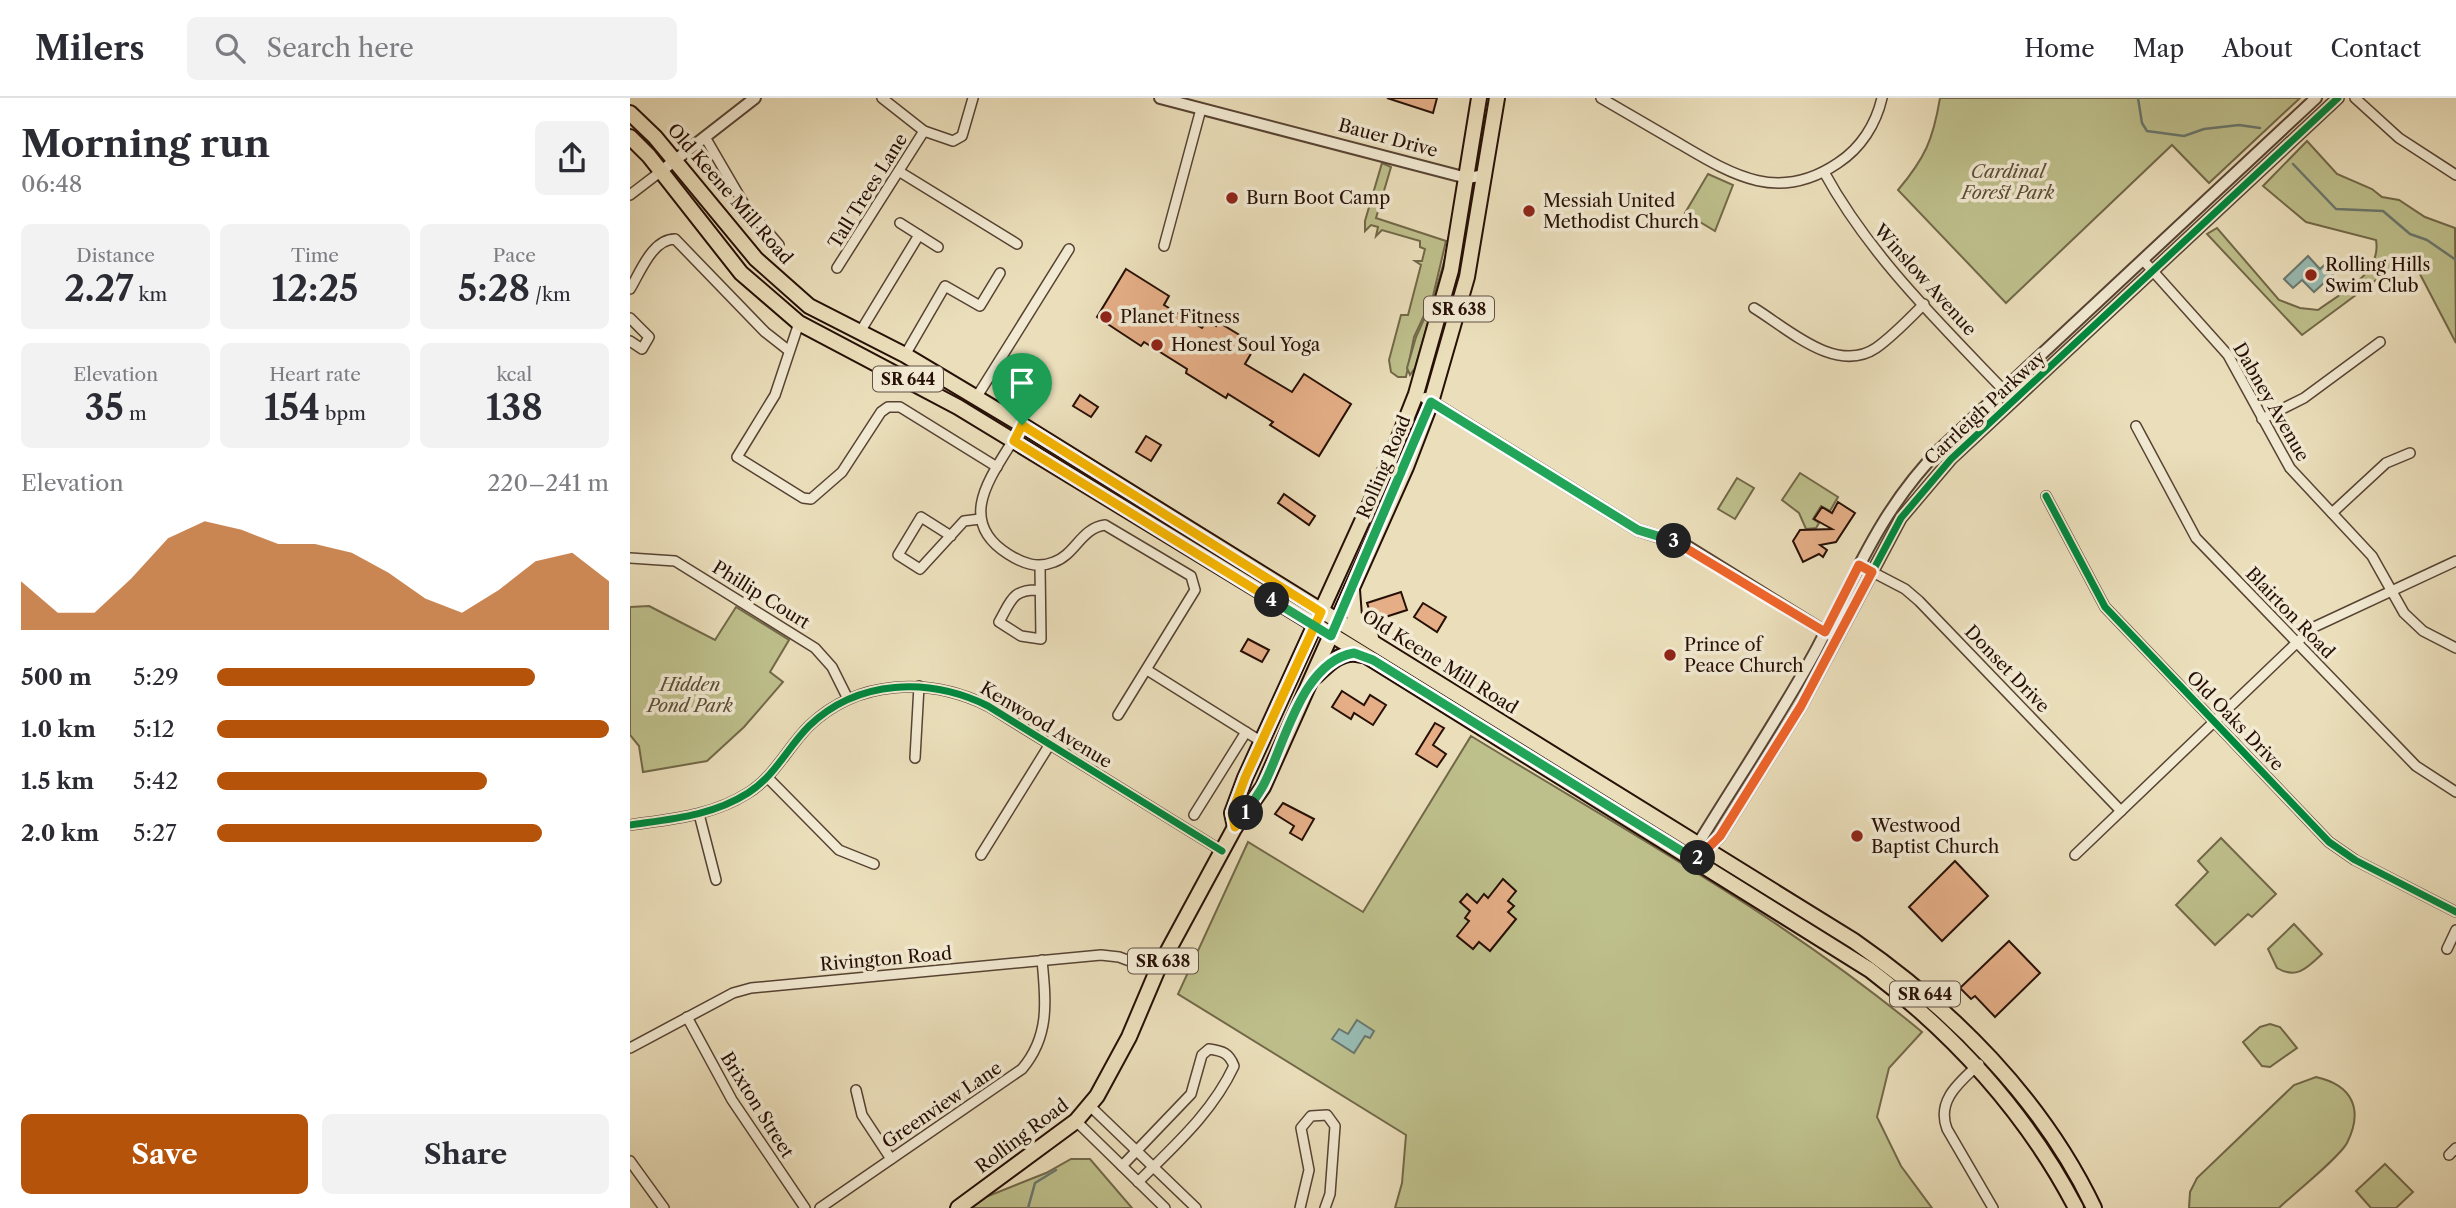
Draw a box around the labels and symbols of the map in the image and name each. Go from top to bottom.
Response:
street label: Bauer Drive [1336,114,1440,162]
street label: Old Keene Mill Road [663,119,797,269]
street label: Tall Trees Lane [824,129,912,253]
park label: Cardinal Forest Park [1960,161,2055,204]
place label: Burn Boot Camp [1246,187,1390,209]
marker: Burn Boot Camp [1224,190,1240,206]
place label: Messiah United Methodist Church [1543,190,1699,233]
marker: Messiah United Methodist Church [1521,203,1537,219]
street label: Winslow Avenue [1868,219,1981,340]
place label: Rolling Hills Swim Club [2325,254,2430,297]
marker: Rolling Hills Swim Club [2303,267,2319,283]
road number: SR 638 [1424,296,1494,322]
place label: Planet Fitness [1120,306,1240,328]
marker: Planet Fitness [1098,309,1114,325]
place label: Honest Soul Yoga [1171,334,1321,356]
marker: Honest Soul Yoga [1149,337,1165,353]
street label: Dabney Avenue [2228,339,2314,465]
street label: Carrleigh Parkway [1920,346,2051,470]
pin [992,353,1052,425]
road number: SR 644 [873,366,943,392]
street label: Rolling Road [1352,412,1416,522]
pin: 3 [1656,524,1692,558]
street label: Phillip Court [708,556,814,634]
street label: Blairton Road [2241,563,2339,663]
pin: 4 [1254,582,1290,618]
street label: Old Keene Mill Road [1358,605,1522,719]
street label: Donset Drive [1960,621,2054,717]
place label: Prince of Peace Church [1684,634,1804,677]
marker: Prince of Peace Church [1662,647,1678,663]
street label: Old Oaks Drive [2182,667,2288,775]
park label: Hidden Pond Park [645,674,734,717]
street label: Kenwood Avenue [976,677,1116,773]
pin: 1 [1228,796,1264,830]
place label: Westwood Baptist Church [1870,815,1999,858]
marker: Westwood Baptist Church [1849,828,1865,844]
pin: 2 [1680,840,1716,876]
street label: Rivington Road [819,942,953,976]
road number: SR 638 [1128,948,1198,974]
road number: SR 644 [1890,982,1960,1006]
street label: Brixton Street [716,1048,799,1162]
street label: Greenview Lane [878,1057,1006,1153]
street label: Rolling Road [971,1094,1073,1178]

